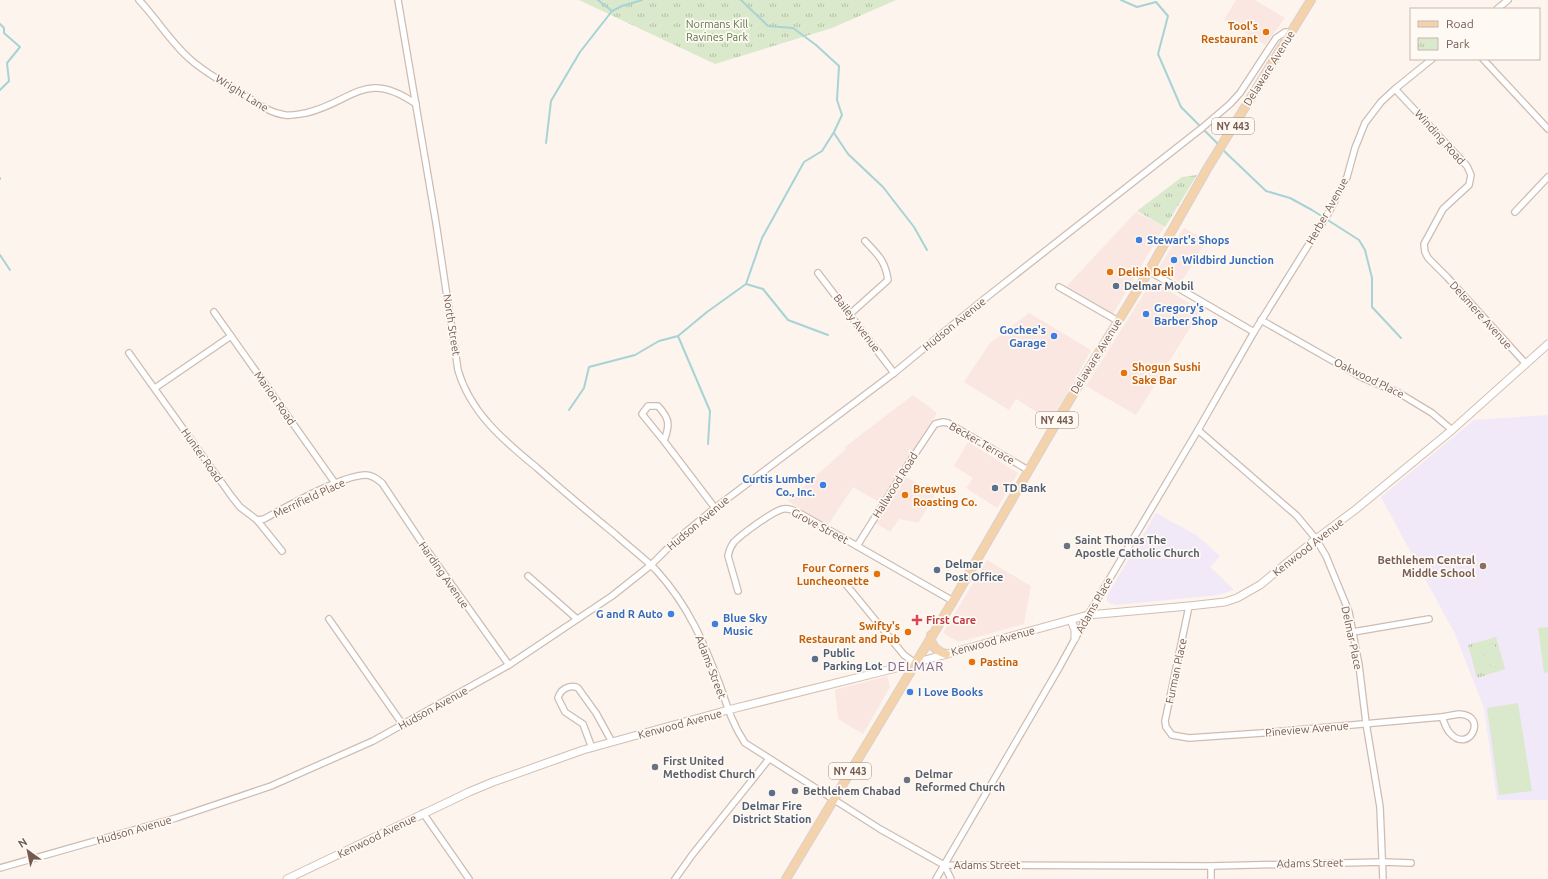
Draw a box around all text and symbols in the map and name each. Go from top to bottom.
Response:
legend [1410,8,1540,60]
text: Road [1446,17,1474,30]
park label: Normans Kill Ravines Park [686,18,748,43]
place label: Tool's Restaurant [1201,20,1258,45]
marker: Tool's Restaurant [1261,27,1271,37]
street label: Delaware Avenue [1241,28,1297,108]
text: Park [1446,37,1470,50]
street label: Wright Lane [213,72,271,114]
street label: Winding Road [1412,107,1468,167]
road number: NY 443 [1212,118,1254,134]
street label: Herber Avenue [1304,176,1350,246]
place label: Stewart's Shops [1147,234,1230,246]
marker: Stewart's Shops [1134,235,1144,245]
place label: Wildbird Junction [1182,254,1274,266]
marker: Wildbird Junction [1169,255,1179,265]
place label: Delish Deli [1118,266,1174,278]
marker: Delish Deli [1105,267,1115,277]
street label: Delsmere Avenue [1447,279,1515,351]
place label: Delmar Mobil [1124,280,1194,292]
marker: Delmar Mobil [1111,281,1121,291]
street label: Bailey Avenue [831,292,883,354]
street label: North Street [441,293,463,357]
street label: Hudson Avenue [920,295,988,353]
place label: Gregory's Barber Shop [1154,302,1218,327]
marker: Gregory's Barber Shop [1141,309,1151,319]
street label: Delaware Avenue [1068,316,1124,396]
place label: Gochee's Garage [999,324,1046,349]
marker: Gochee's Garage [1049,331,1059,341]
street label: Oakwood Place [1332,356,1406,400]
place label: Shogun Sushi Sake Bar [1132,361,1201,386]
marker: Shogun Sushi Sake Bar [1119,368,1129,378]
street label: Marion Road [252,369,298,427]
road number: NY 443 [1036,412,1078,428]
street label: Becker Terrace [947,420,1017,466]
street label: Hunter Road [179,426,225,484]
street label: Hallwood Road [870,450,920,520]
place label: Curtis Lumber Co., Inc. [742,473,815,498]
street label: Merrifield Place [271,476,347,520]
marker: Curtis Lumber Co., Inc. [818,480,828,490]
place label: TD Bank [1003,482,1047,494]
place label: Brewtus Roasting Co. [913,483,977,508]
marker: TD Bank [990,483,1000,493]
marker: Brewtus Roasting Co. [900,490,910,500]
street label: Hudson Avenue [664,494,732,552]
street label: Grove Street [790,506,851,546]
street label: Kenwood Avenue [1270,516,1346,578]
place label: Saint Thomas The Apostle Catholic Church [1075,534,1200,559]
street label: Harding Avenue [416,539,472,611]
marker: Saint Thomas The Apostle Catholic Church [1062,541,1072,551]
place label: Bethlehem Central Middle School [1377,554,1476,579]
place label: Delmar Post Office [945,558,1003,583]
marker: Bethlehem Central Middle School [1478,561,1488,571]
place label: Four Corners Luncheonette [797,562,869,587]
marker: Delmar Post Office [932,565,942,575]
marker: Four Corners Luncheonette [872,569,882,579]
street label: Adams Place [1073,575,1115,635]
street label: Delmar Place [1339,605,1365,671]
place label: G and R Auto [596,608,663,620]
marker: G and R Auto [666,609,676,619]
place label: Blue Sky Music [723,612,768,637]
marker: First Care [911,614,923,626]
place label: First Care [926,614,976,626]
marker: Blue Sky Music [710,619,720,629]
place label: Swifty's Restaurant and Pub [799,620,900,645]
street label: Kenwood Avenue [950,624,1036,658]
marker: Swifty's Restaurant and Pub [903,627,913,637]
street label: Adams Street [693,634,729,701]
street label: Furman Place [1163,637,1189,705]
place label: Public Parking Lot [823,647,883,672]
marker: Public Parking Lot [810,654,820,664]
place label: Pastina [980,656,1018,668]
marker: Pastina [967,657,977,667]
district label: DELMAR [888,659,944,673]
street label: Hudson Avenue [396,684,470,732]
place label: I Love Books [918,686,983,698]
marker: I Love Books [905,687,915,697]
street label: Kenwood Avenue [637,707,723,741]
street label: Pineview Avenue [1265,719,1349,739]
place label: First United Methodist Church [663,755,755,780]
marker: First United Methodist Church [650,762,660,772]
road number: NY 443 [829,763,871,779]
place label: Delmar Reformed Church [915,768,1005,793]
marker: Delmar Reformed Church [902,775,912,785]
place label: Bethlehem Chabad [803,785,901,797]
marker: Bethlehem Chabad [790,786,800,796]
marker: Delmar Fire District Station [767,788,777,798]
place label: Delmar Fire District Station [733,800,812,825]
street label: Kenwood Avenue [336,812,418,860]
street label: Hudson Avenue [95,814,173,846]
north arrow [8,831,48,871]
text: N [16,835,29,850]
street label: Adams Street [1277,856,1344,870]
street label: Adams Street [954,859,1021,871]

